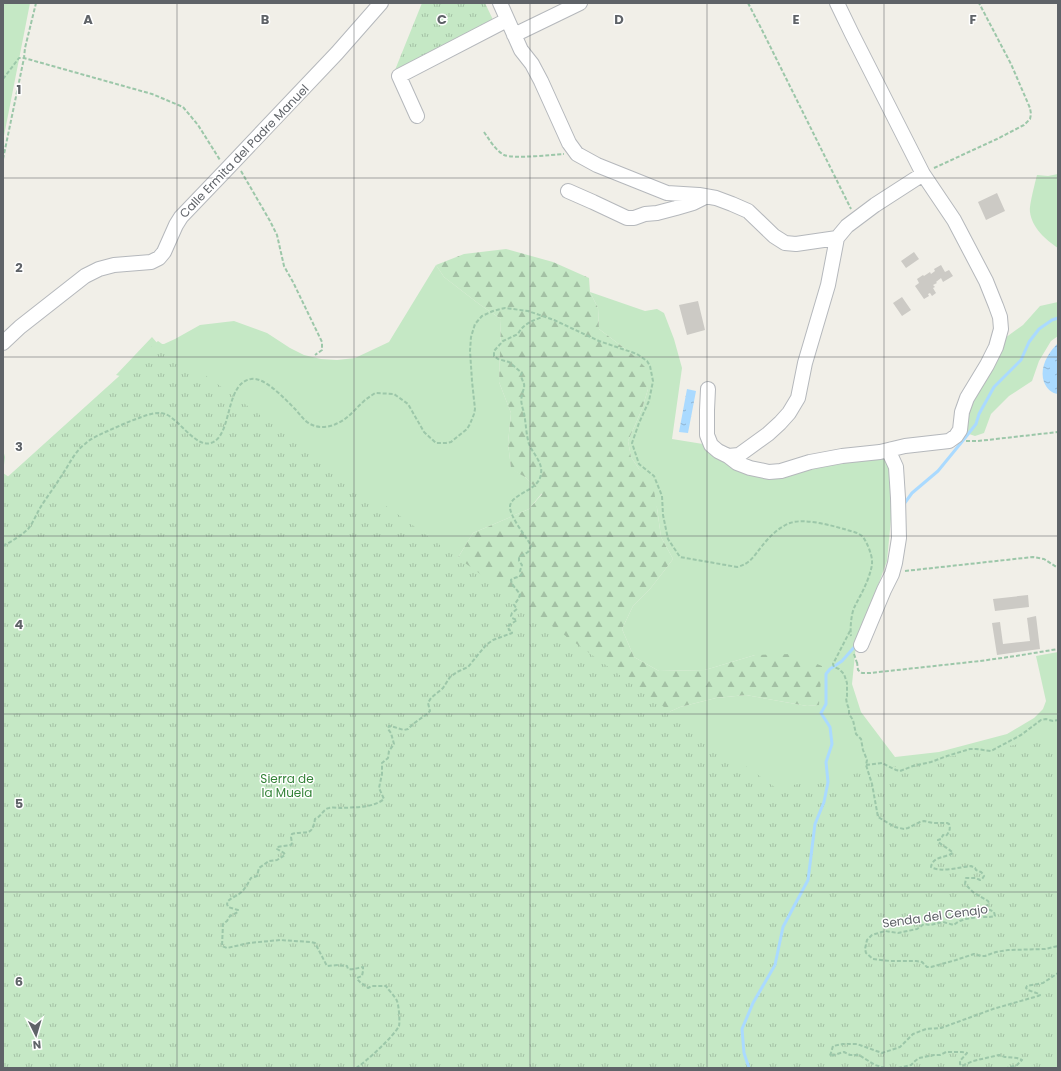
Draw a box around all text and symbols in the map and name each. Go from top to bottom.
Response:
text: A [83,10,93,29]
text: B [261,10,270,29]
text: C [437,10,447,29]
text: D [614,10,624,29]
text: E [792,10,800,29]
text: F [969,10,977,29]
text: 1 [17,80,21,99]
street label: Calle Ermita del Padre Manuel [175,80,313,222]
text: 2 [15,258,23,277]
text: 3 [15,437,23,456]
text: 4 [15,615,24,634]
park label: Sierra de la Muela [260,770,314,801]
text: 5 [15,794,23,813]
street label: Senda del Cenajo [881,900,989,932]
text: 6 [15,972,23,991]
north arrow [16,1015,56,1055]
text: N [32,1037,42,1053]

